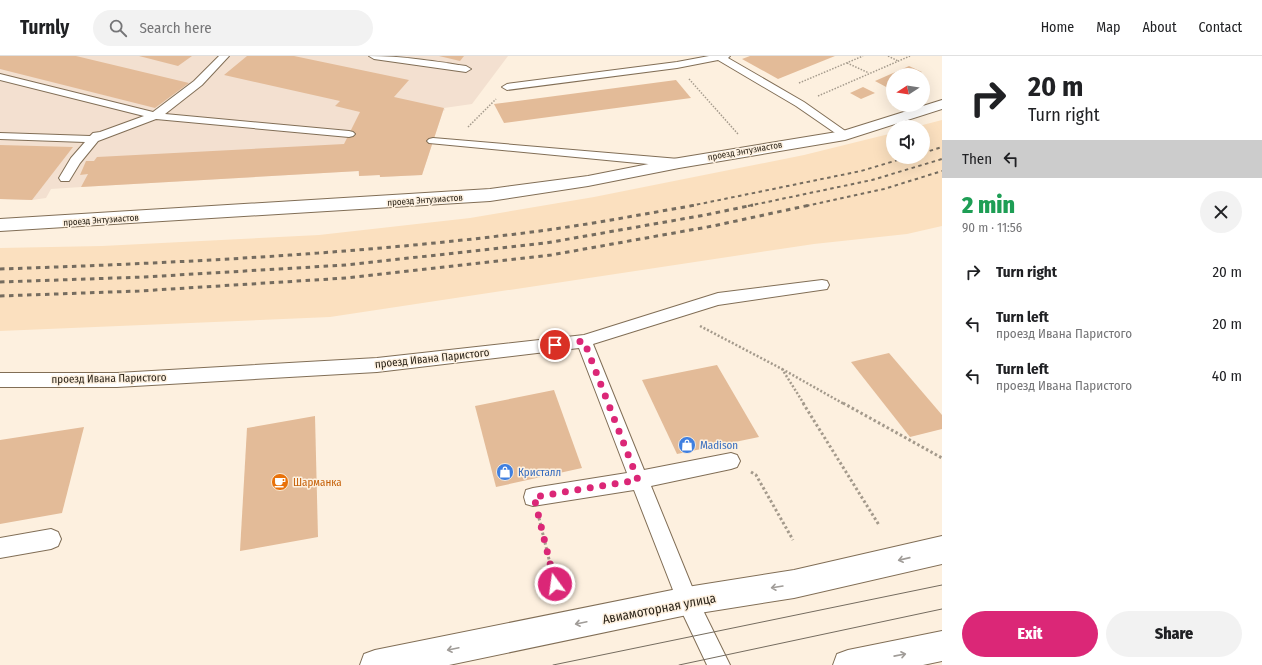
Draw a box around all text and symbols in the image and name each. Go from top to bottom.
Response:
search box [93,10,373,46]
text: Turnly [20,16,69,39]
icon: search [107,17,129,39]
text: Search here [139,19,212,37]
text: Home [1041,19,1074,36]
text: Map [1096,19,1120,36]
text: About [1142,19,1177,36]
text: Contact [1199,19,1242,36]
north arrow [886,68,930,112]
map controls [886,68,930,164]
text: 20 m [1028,70,1083,103]
icon: right [962,72,1014,124]
text: Turn right [1028,104,1100,126]
button: sound [886,120,930,164]
street label: проезд Энтузиастов [707,139,784,162]
icon: left [1000,148,1022,170]
text: Then [962,150,992,168]
text: 2 min [962,191,1015,219]
button: close [1200,191,1242,233]
street label: проезд Энтузиастов [387,192,464,208]
street label: проезд Энтузиастов [63,212,140,228]
text: 90 m · 11:56 [962,220,1022,235]
icon: right [962,261,984,283]
text: Turn right [996,263,1057,281]
text: 20 m [1213,263,1242,281]
text: Turn left [996,308,1049,326]
icon: left [962,313,984,335]
text: 20 m [1213,315,1242,333]
text: проезд Ивана Паристого [996,326,1132,341]
pin [538,328,572,362]
icon: arrive [544,334,566,356]
street label: проезд Ивана Паристого [374,346,490,371]
text: Turn left [996,360,1049,378]
icon: left [962,365,984,387]
text: 40 m [1212,367,1242,385]
street label: проезд Ивана Паристого [51,371,167,386]
text: проезд Ивана Паристого [996,378,1132,393]
shop icon: Madison [677,435,697,455]
place label: Madison [700,439,738,452]
shop icon: Кристалл [495,462,515,482]
place label: Кристалл [518,466,561,479]
cafe icon: Шарманка [270,472,290,492]
place label: Шарманка [293,476,342,489]
one-way arrow [898,555,911,563]
position arrow [534,563,576,605]
one-way arrow [771,583,784,591]
street label: Авиамоторная улица [601,590,717,627]
button: Exit [962,611,1098,657]
button: Share [1106,611,1242,657]
one-way arrow [575,620,588,628]
one-way arrow [447,646,460,654]
one-way arrow [894,650,907,658]

